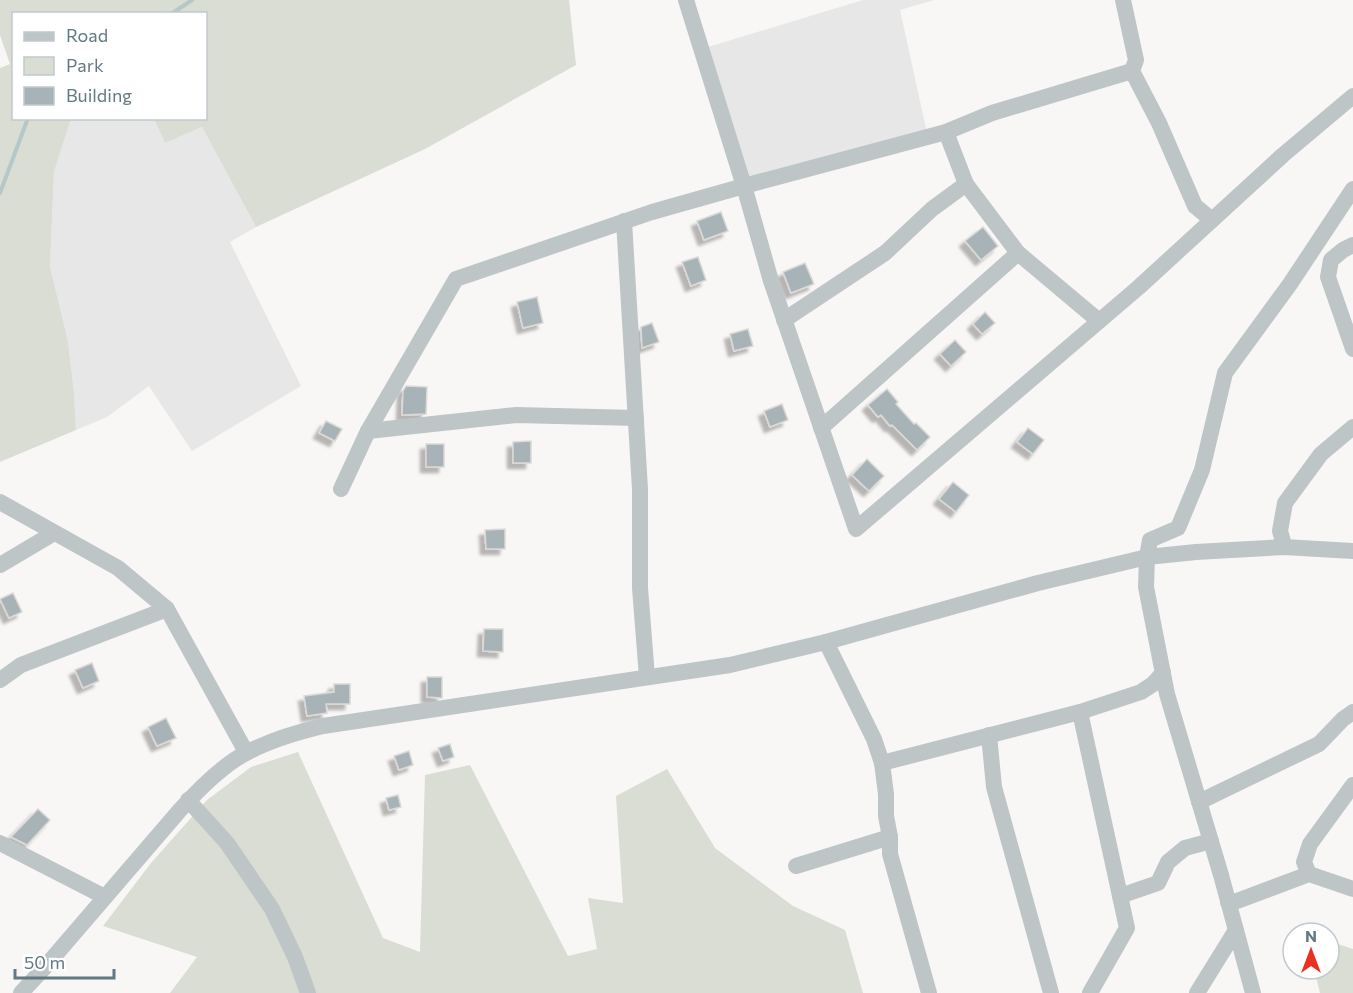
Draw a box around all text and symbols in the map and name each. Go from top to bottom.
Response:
legend [12,12,207,120]
text: Road [66,24,108,46]
text: Park [66,54,104,76]
text: Building [66,84,132,106]
north arrow [1281,921,1341,981]
text: N [1305,926,1317,945]
scale bar [15,942,114,980]
text: 50 m [24,951,65,973]

